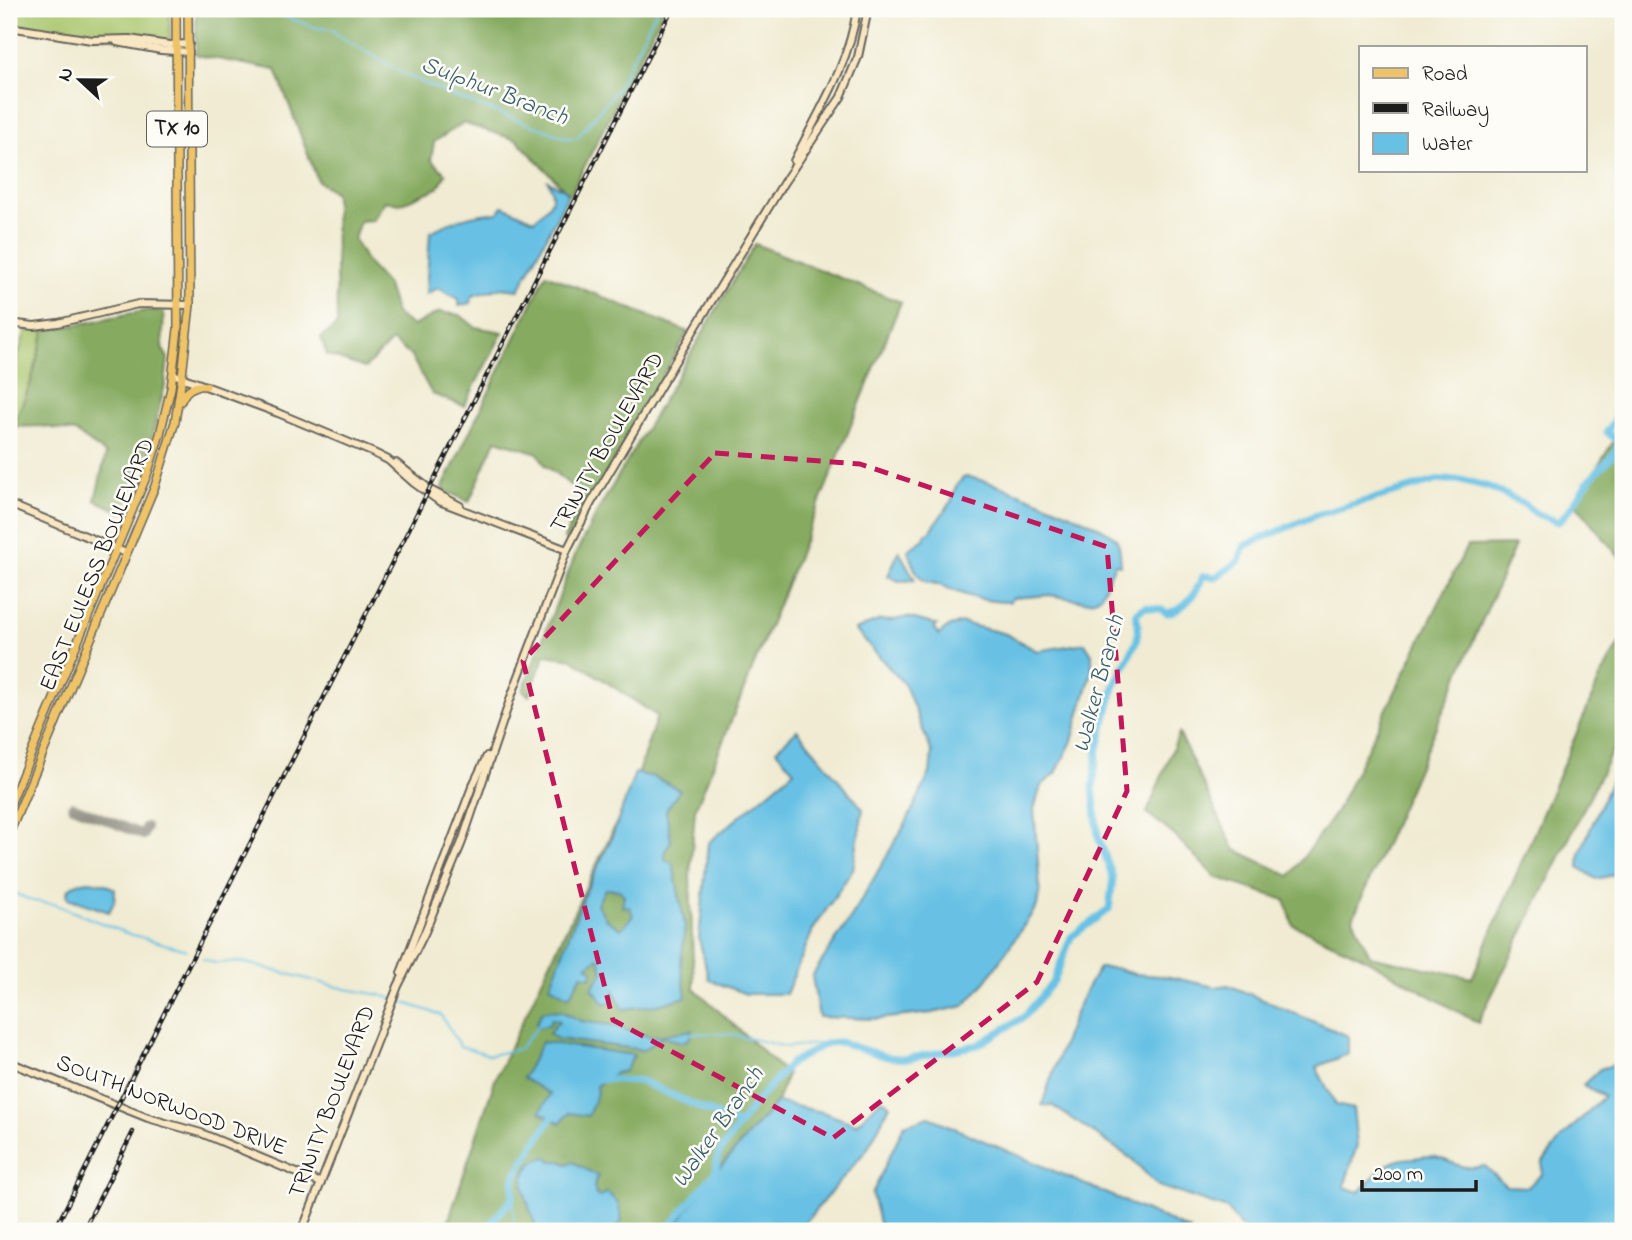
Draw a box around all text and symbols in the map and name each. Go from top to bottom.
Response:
north arrow [46,46,116,116]
legend [1359,46,1586,172]
water label: Sulphur Branch [416,48,573,136]
text: Road [1422,60,1468,90]
text: N [52,63,82,86]
text: Railway [1422,96,1489,128]
road number: TX 10 [147,111,207,146]
text: Water [1422,130,1473,160]
street label: TRINITY BOULEVARD [543,346,673,540]
street label: EAST EULESS BOULEVARD [32,434,164,696]
water label: Walker Branch [1065,611,1135,757]
street label: TRINITY BOULEVARD [281,1001,385,1203]
street label: SOUTH NORWOOD DRIVE [51,1047,291,1165]
water label: Walker Branch [664,1060,774,1196]
scale bar [1362,1149,1476,1193]
text: 200 m [1373,1160,1423,1190]

